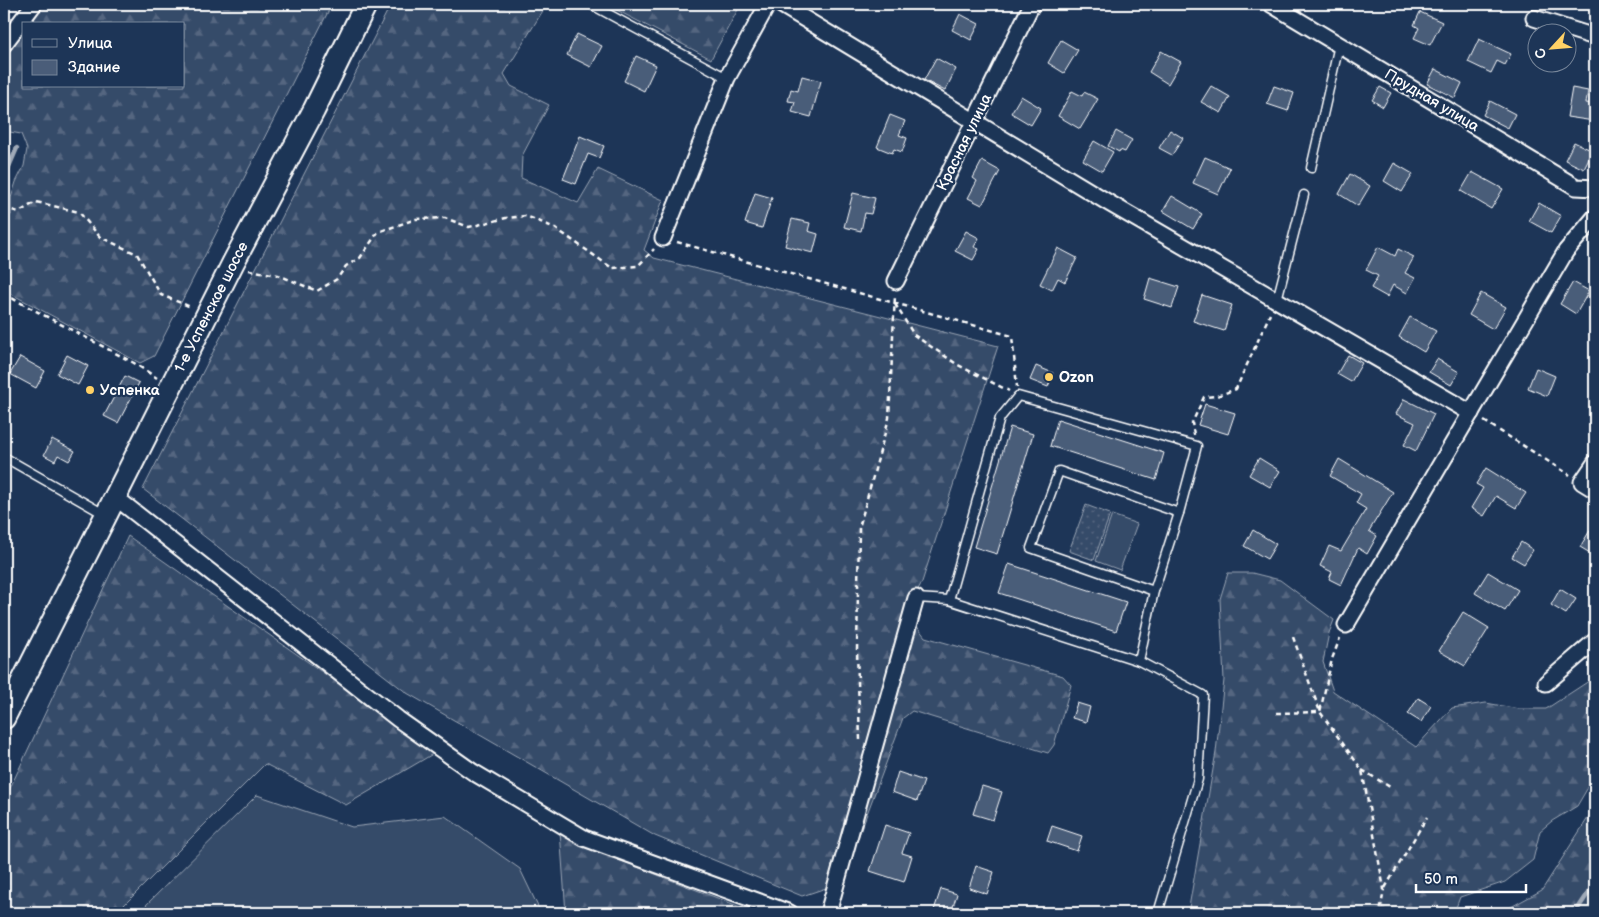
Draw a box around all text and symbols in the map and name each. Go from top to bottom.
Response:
legend [22,22,185,88]
north arrow [1526,22,1576,72]
text: Улица [68,34,113,53]
text: С [1531,45,1551,62]
text: Здание [68,58,120,77]
street label: Прудная улица [1381,65,1483,136]
street label: Красная улица [933,90,996,194]
street label: 1-е Успенское шоссе [170,239,253,376]
place label: Ozon [1059,368,1094,387]
marker: Ozon [1043,371,1055,383]
place label: Успенка [100,381,160,400]
marker: Успенка [84,384,96,396]
scale bar [1416,862,1526,894]
text: 50 m [1424,870,1458,889]

